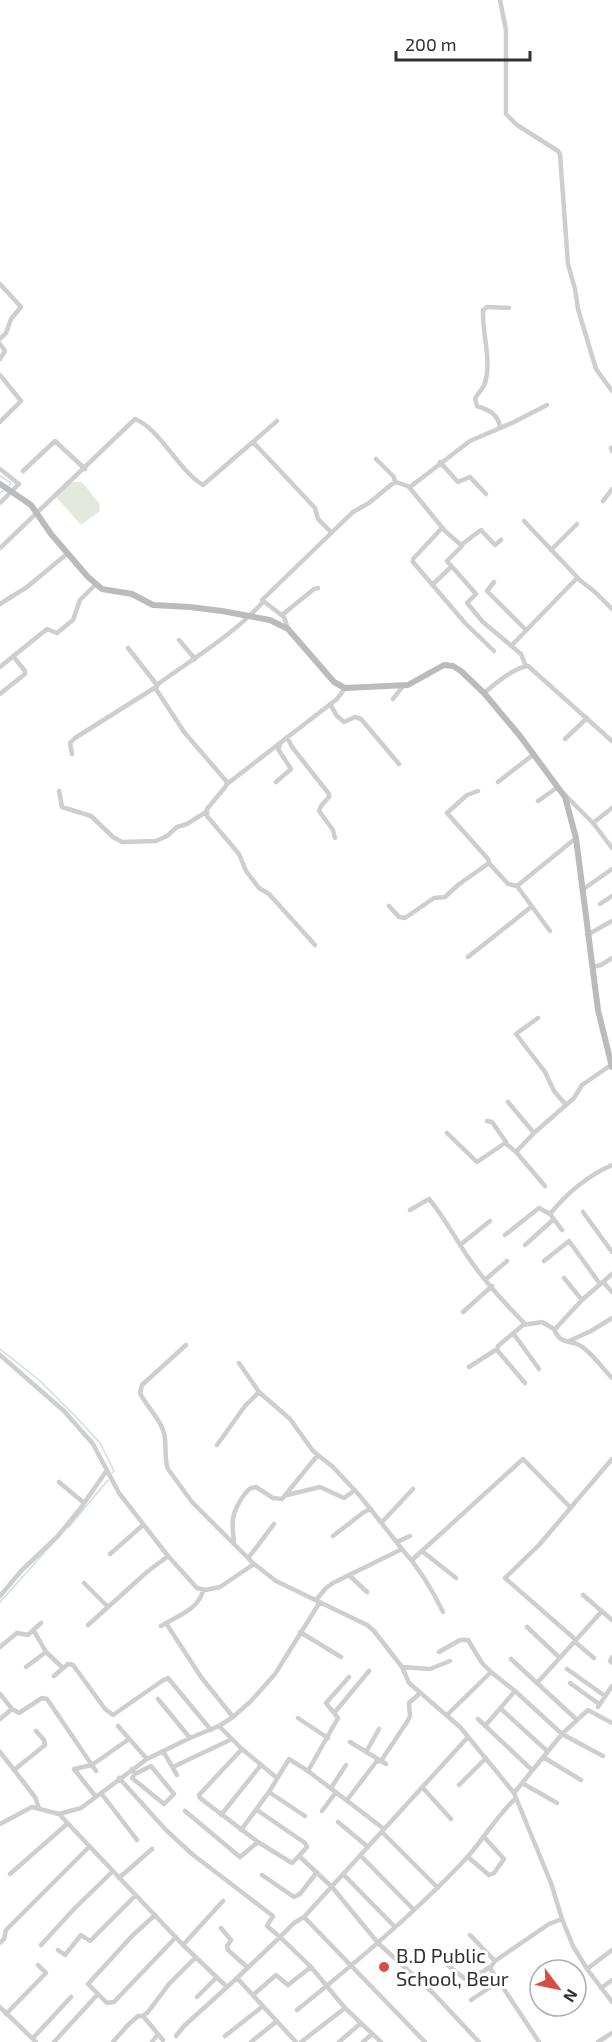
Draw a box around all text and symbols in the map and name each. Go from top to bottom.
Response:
scale bar [396,24,530,62]
text: 200 m [405,33,457,55]
place label: B.D Public School, Beur [396,1943,509,1990]
north arrow [528,1958,588,2018]
marker: B.D Public School, Beur [377,1960,391,1974]
text: N [560,1986,582,2006]

